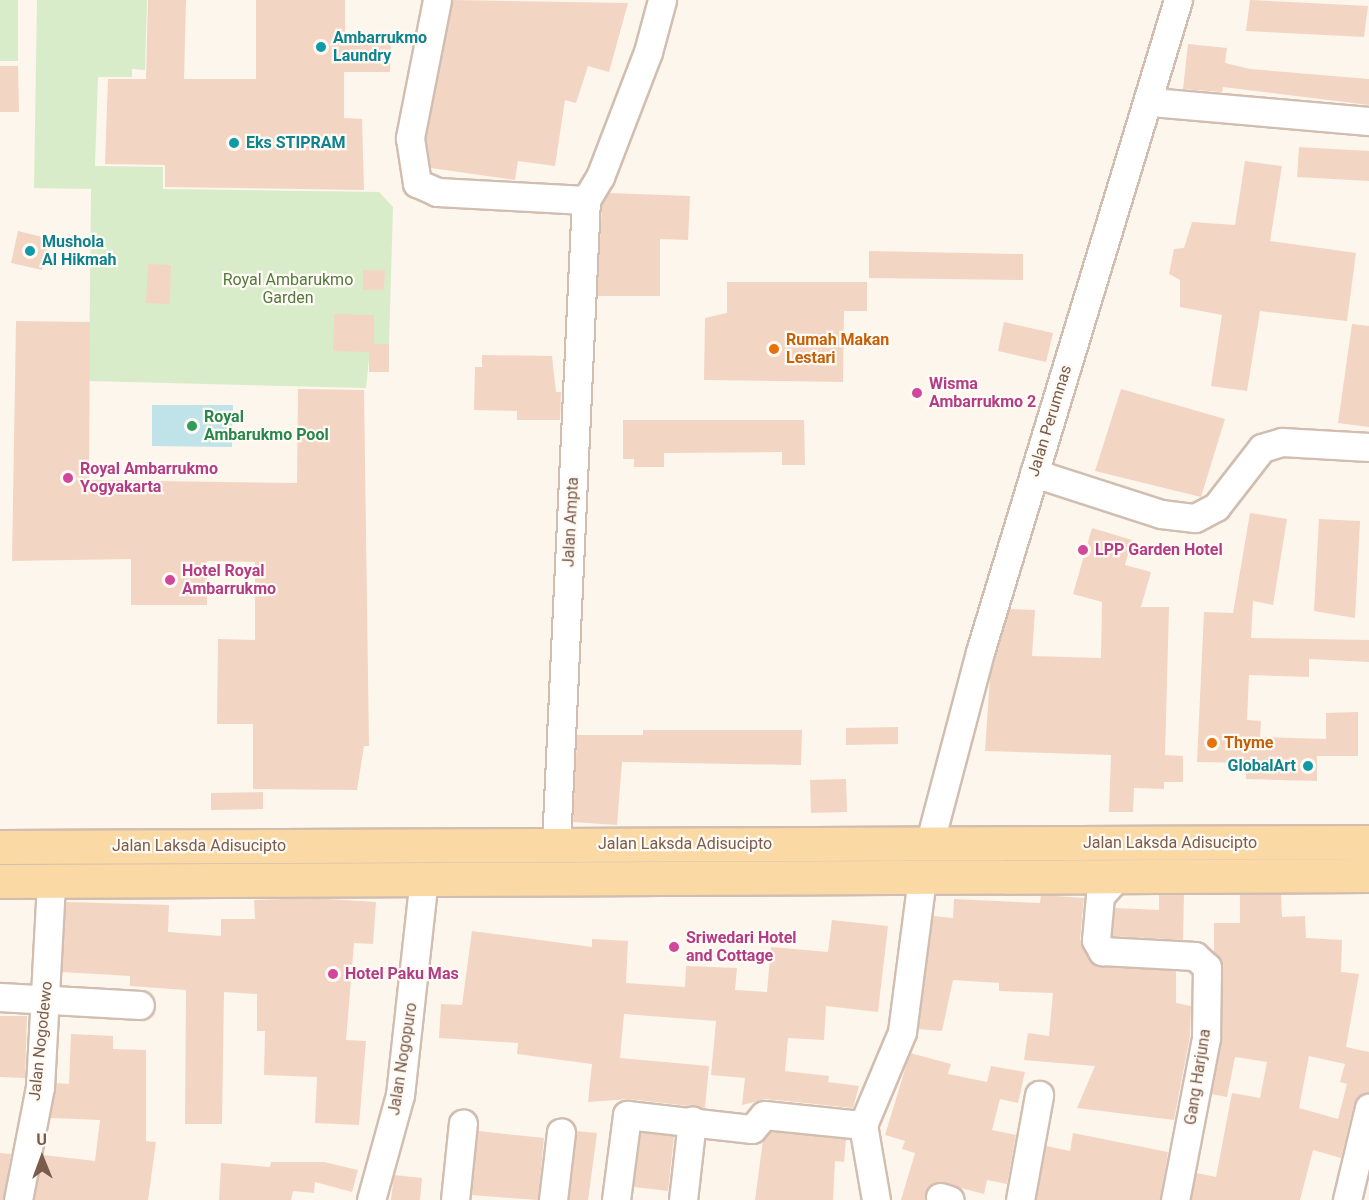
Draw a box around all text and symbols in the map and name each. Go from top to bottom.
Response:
place label: Ambarrukmo Laundry [333,28,427,66]
marker: Ambarrukmo Laundry [314,40,328,54]
place label: Eks STIPRAM [246,133,346,153]
marker: Eks STIPRAM [227,136,241,150]
place label: Mushola Al Hikmah [42,232,116,270]
marker: Mushola Al Hikmah [23,244,37,258]
park label: Royal Ambarukmo Garden [223,270,353,308]
place label: Rumah Makan Lestari [786,330,889,368]
marker: Rumah Makan Lestari [767,342,781,356]
street label: Jalan Perumnas [1024,363,1076,479]
place label: Wisma Ambarrukmo 2 [929,374,1036,412]
marker: Wisma Ambarrukmo 2 [910,386,924,400]
place label: Royal Ambarukmo Pool [204,407,329,445]
marker: Royal Ambarukmo Pool [185,419,199,433]
place label: Royal Ambarrukmo Yogyakarta [80,459,218,497]
marker: Royal Ambarrukmo Yogyakarta [61,471,75,485]
street label: Jalan Ampta [559,476,583,568]
place label: LPP Garden Hotel [1095,540,1223,560]
marker: LPP Garden Hotel [1076,543,1090,557]
place label: Hotel Royal Ambarrukmo [182,561,276,599]
marker: Hotel Royal Ambarrukmo [163,573,177,587]
place label: Thyme [1224,733,1273,753]
marker: Thyme [1205,736,1219,750]
place label: GlobalArt [1228,756,1296,776]
marker: GlobalArt [1301,759,1315,773]
street label: Jalan Laksda Adisucipto [1083,833,1257,853]
street label: Jalan Laksda Adisucipto [598,834,772,854]
street label: Jalan Laksda Adisucipto [112,836,286,856]
place label: Sriwedari Hotel and Cottage [686,928,797,966]
marker: Sriwedari Hotel and Cottage [667,940,681,954]
place label: Hotel Paku Mas [345,964,459,984]
marker: Hotel Paku Mas [326,967,340,981]
street label: Jalan Nogodewo [25,980,57,1102]
street label: Jalan Nogopuro [385,1001,421,1117]
street label: Gang Harjuna [1181,1028,1215,1126]
north arrow [12,1128,72,1188]
text: U [36,1130,47,1149]

